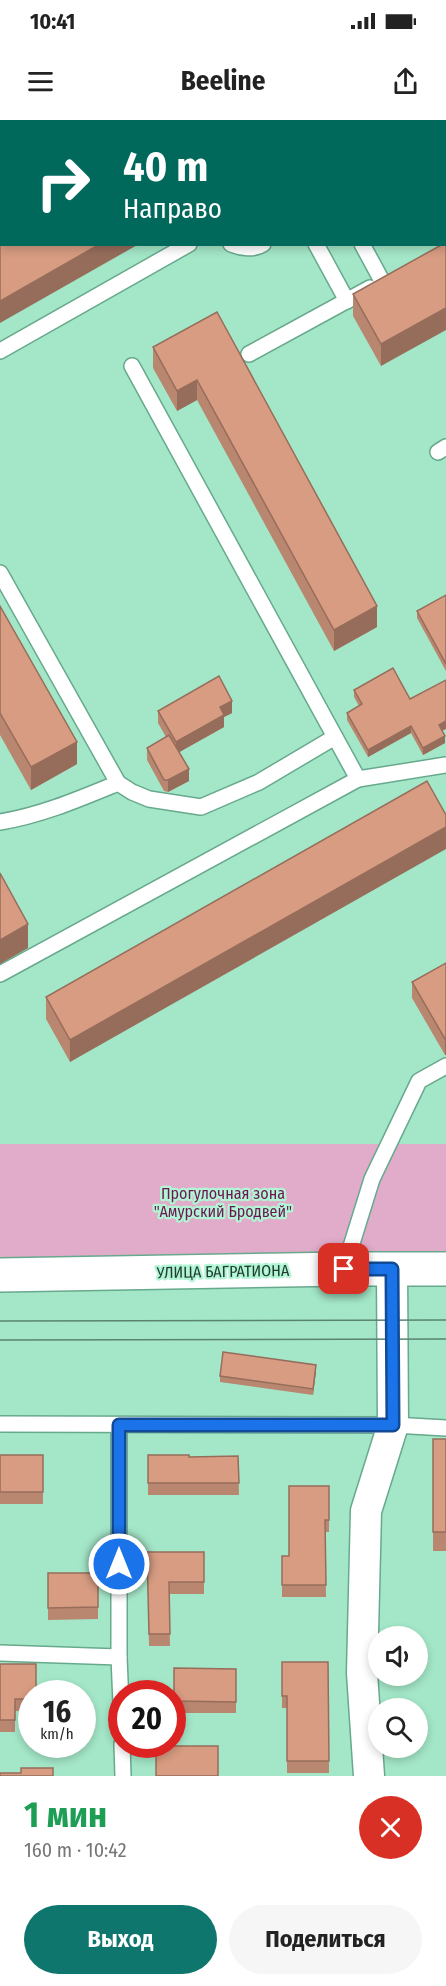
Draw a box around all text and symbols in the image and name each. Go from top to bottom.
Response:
text: 10:41 [30,8,75,35]
icon: menu [24,65,57,98]
text: Beeline [181,65,265,97]
icon: share [389,65,422,98]
text: 40 m [123,142,208,192]
icon: right [24,144,102,222]
text: Направо [123,193,222,225]
park label: Прогулочная зона "Амурский Бродвей" [154,1184,292,1221]
pin [318,1243,369,1294]
icon: arrive [327,1252,360,1285]
street label: УЛИЦА БАГРАТИОНА [155,1261,290,1282]
position arrow [87,1532,151,1596]
map controls [368,1626,428,1758]
button: sound [368,1626,428,1686]
speed limit sign: 20 [108,1680,186,1758]
text: 16 [43,1694,71,1730]
button: search [368,1698,428,1758]
text: km/h [40,1725,74,1743]
text: 1 мин [24,1793,107,1837]
button: close [359,1796,422,1859]
text: 160 m · 10:42 [24,1838,126,1862]
button: Выход [24,1905,217,1974]
button: Поделиться [229,1905,422,1974]

